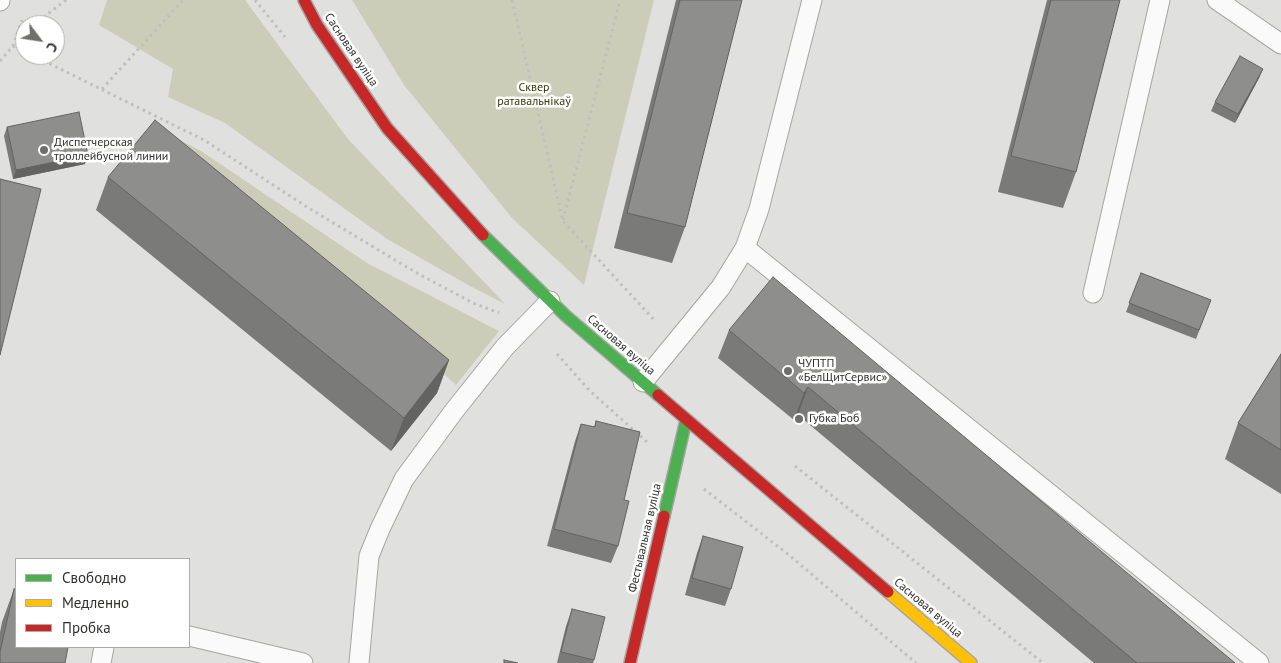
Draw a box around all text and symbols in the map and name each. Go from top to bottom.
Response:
street label: Сасновая вуліца [321,11,381,89]
north arrow [15,15,65,65]
text: С [42,39,62,55]
park label: Сквер ратавальнікаў [497,81,571,109]
place label: Диспетчерская троллейбусной линии [54,136,168,164]
marker: Диспетчерская троллейбусной линии [38,144,50,156]
street label: Сасновая вуліца [584,312,658,378]
place label: ЧУПТП «БелЩитСервис» [798,357,887,385]
marker: ЧУПТП «БелЩитСервис» [782,365,794,377]
place label: Губка Боб [809,412,859,426]
marker: Губка Боб [793,413,805,425]
street label: Фестывальная вуліца [625,482,665,594]
legend [15,558,190,648]
text: Свободно [62,568,126,587]
street label: Сасновая вуліца [891,575,965,641]
text: Медленно [62,593,129,612]
text: Пробка [62,618,111,637]

